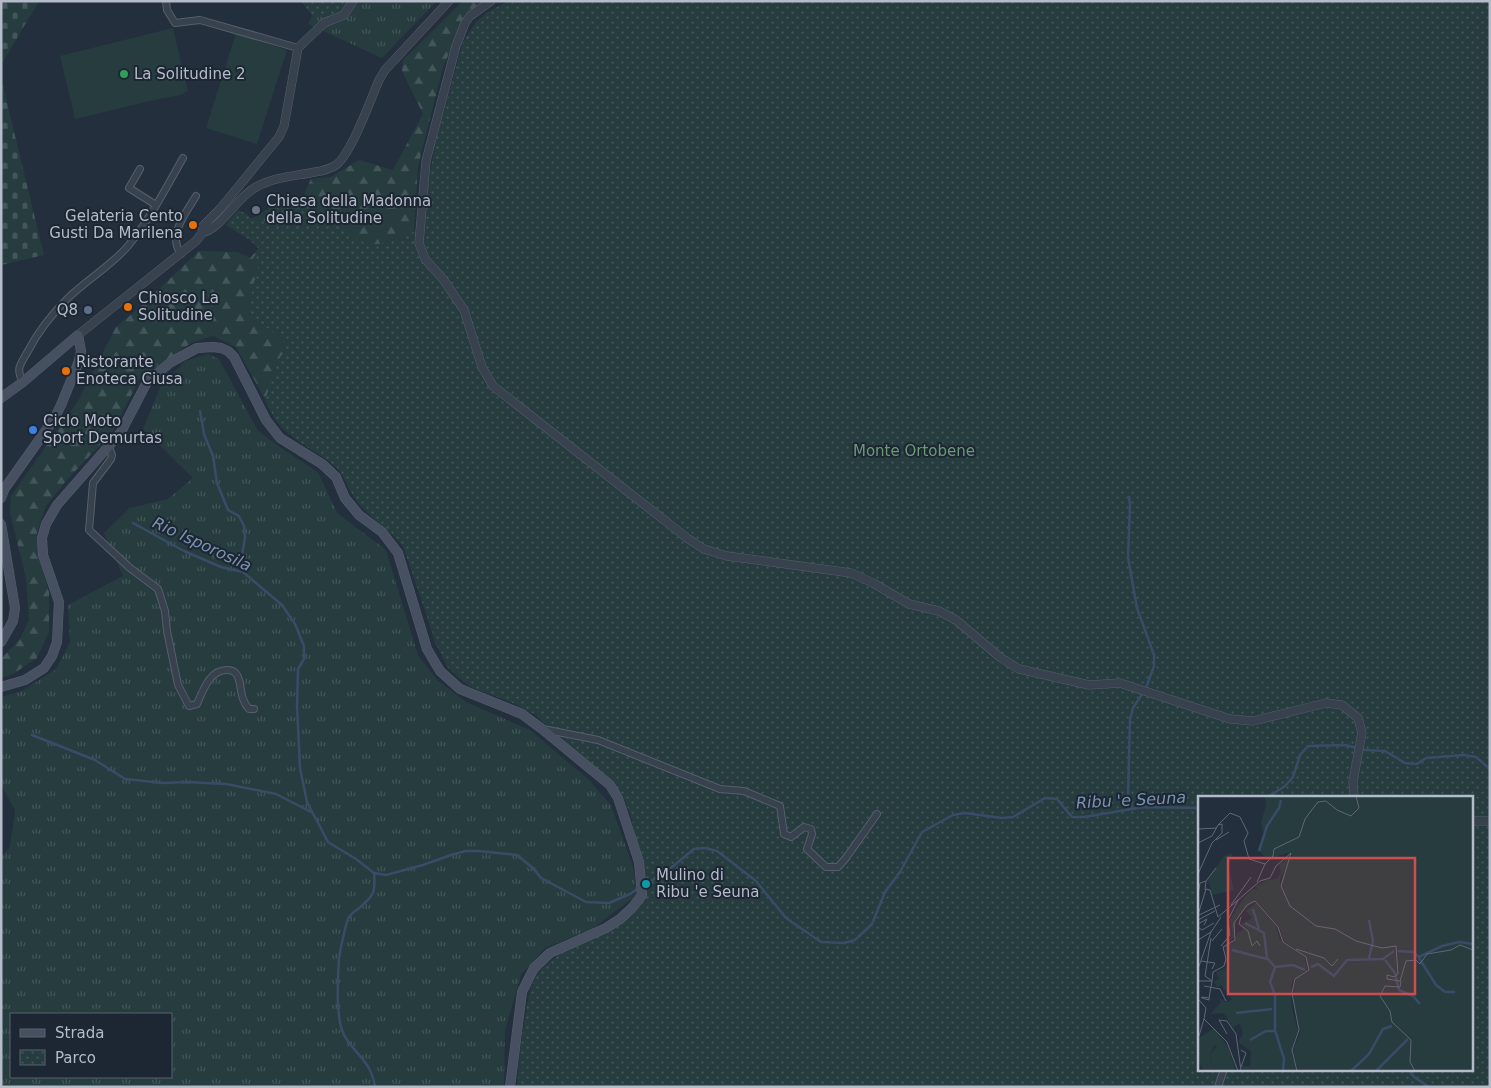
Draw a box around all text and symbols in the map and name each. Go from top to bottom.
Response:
place label: La Solitudine 2 [134,65,245,83]
marker: La Solitudine 2 [118,68,130,80]
place label: Chiesa della Madonna della Solitudine [266,192,431,227]
marker: Chiesa della Madonna della Solitudine [250,204,262,216]
place label: Gelateria Cento Gusti Da Marilena [49,207,183,242]
marker: Gelateria Cento Gusti Da Marilena [187,219,199,231]
place label: Chiosco La Solitudine [138,289,219,324]
place label: Q8 [57,301,78,319]
marker: Chiosco La Solitudine [122,301,134,313]
marker: Q8 [82,304,94,316]
place label: Ristorante Enoteca Ciusa [76,353,183,388]
marker: Ristorante Enoteca Ciusa [60,365,72,377]
place label: Ciclo Moto Sport Demurtas [43,412,162,447]
marker: Ciclo Moto Sport Demurtas [27,424,39,436]
park label: Monte Ortobene [853,442,975,460]
water label: Rio Isporosila [150,513,254,575]
water label: Ribu 'e Seuna [1075,788,1187,812]
inset map [1198,796,1474,1070]
place label: Mulino di Ribu 'e Seuna [656,866,759,901]
marker: Mulino di Ribu 'e Seuna [640,878,652,890]
legend [10,1013,172,1078]
text: Strada [55,1024,104,1042]
text: Parco [55,1049,96,1067]

